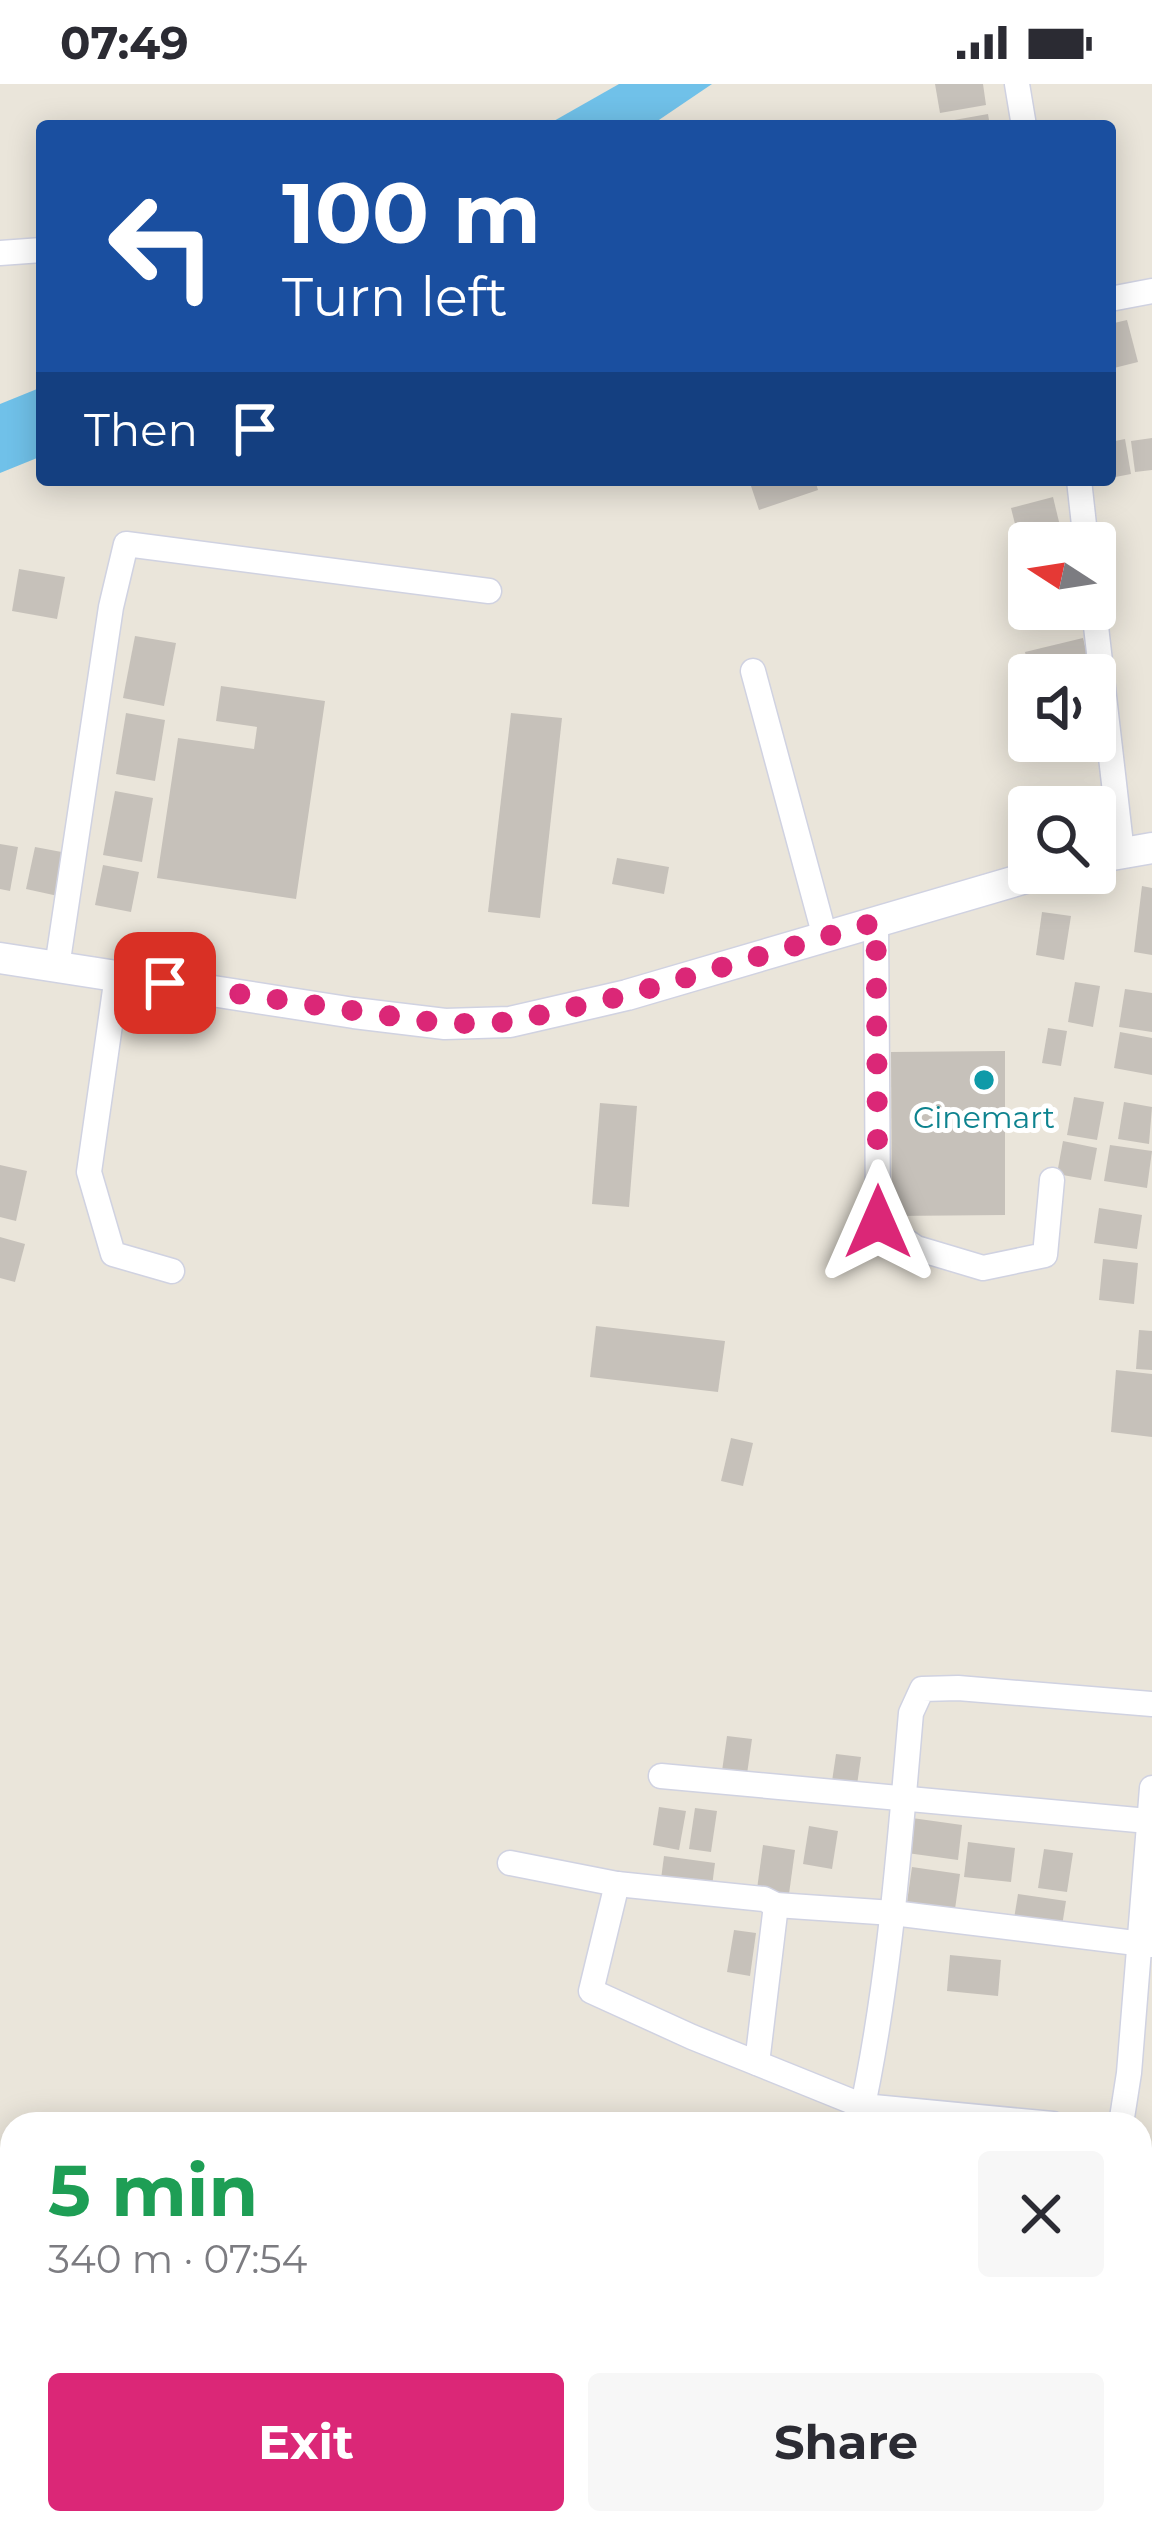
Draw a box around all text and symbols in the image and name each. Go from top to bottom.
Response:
text: 07:49 [60,15,189,70]
text: 100 m [282,162,541,264]
icon: left [84,168,240,324]
text: Turn left [282,264,508,330]
icon: arrive [222,396,288,462]
text: Then [84,402,198,457]
north arrow [1008,522,1116,630]
map controls [1008,522,1116,894]
button: sound [1008,654,1116,762]
button: search [1008,786,1116,894]
pin [114,932,216,1034]
icon: arrive [132,950,198,1016]
marker: Cinemart [971,1067,997,1093]
place label: Cinemart [913,1099,1055,1136]
position arrow [815,1159,941,1285]
text: 5 min [48,2146,258,2234]
button: close [978,2151,1104,2277]
text: 340 m · 07:54 [48,2235,307,2283]
button: Exit [48,2373,564,2511]
button: Share [588,2373,1104,2511]

